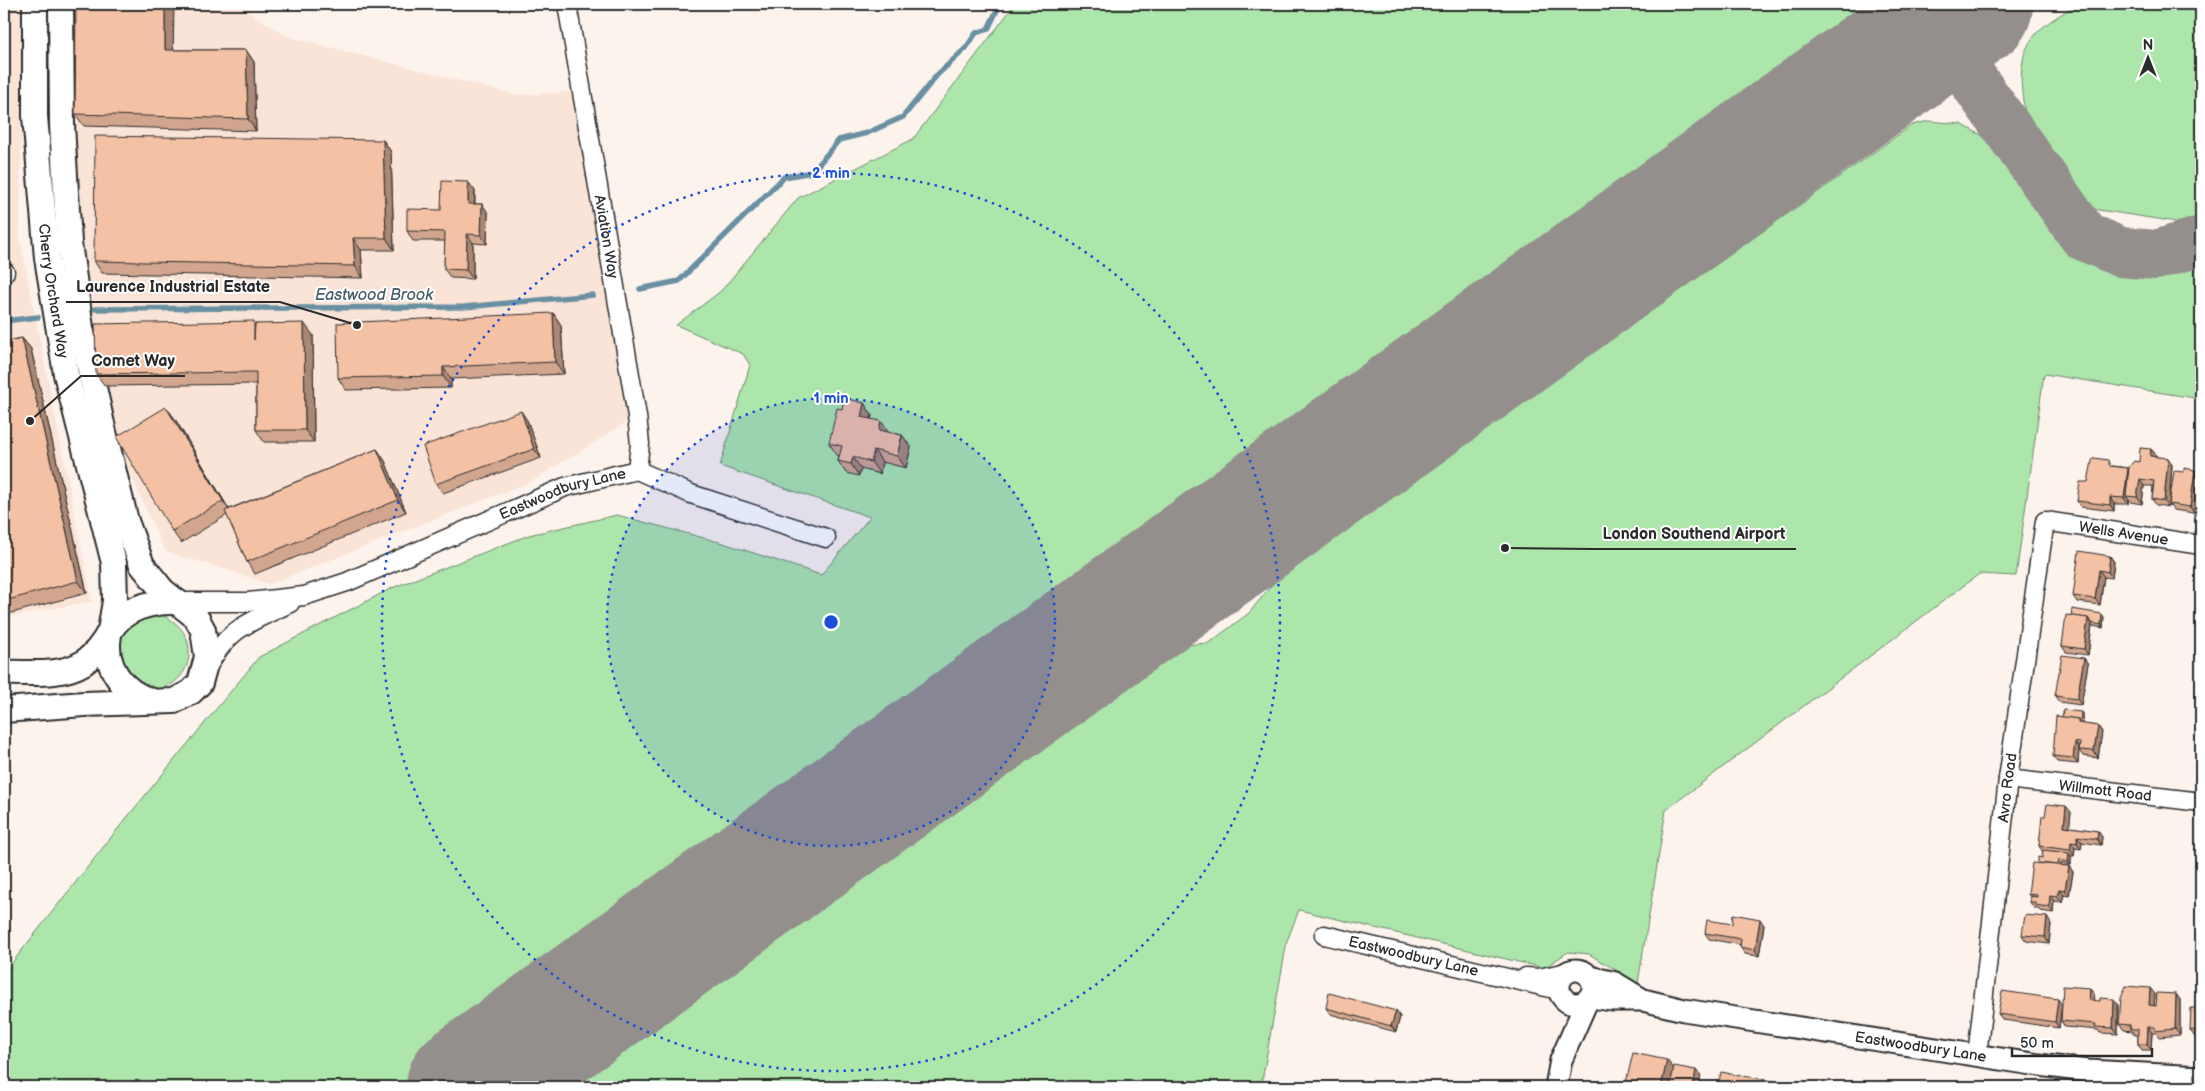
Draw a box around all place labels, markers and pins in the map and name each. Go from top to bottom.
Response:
callout: Laurence Industrial Estate [66,271,280,302]
callout: Comet Way [81,345,185,376]
callout: London Southend Airport [1593,518,1796,549]
centre of rings [822,613,840,631]

